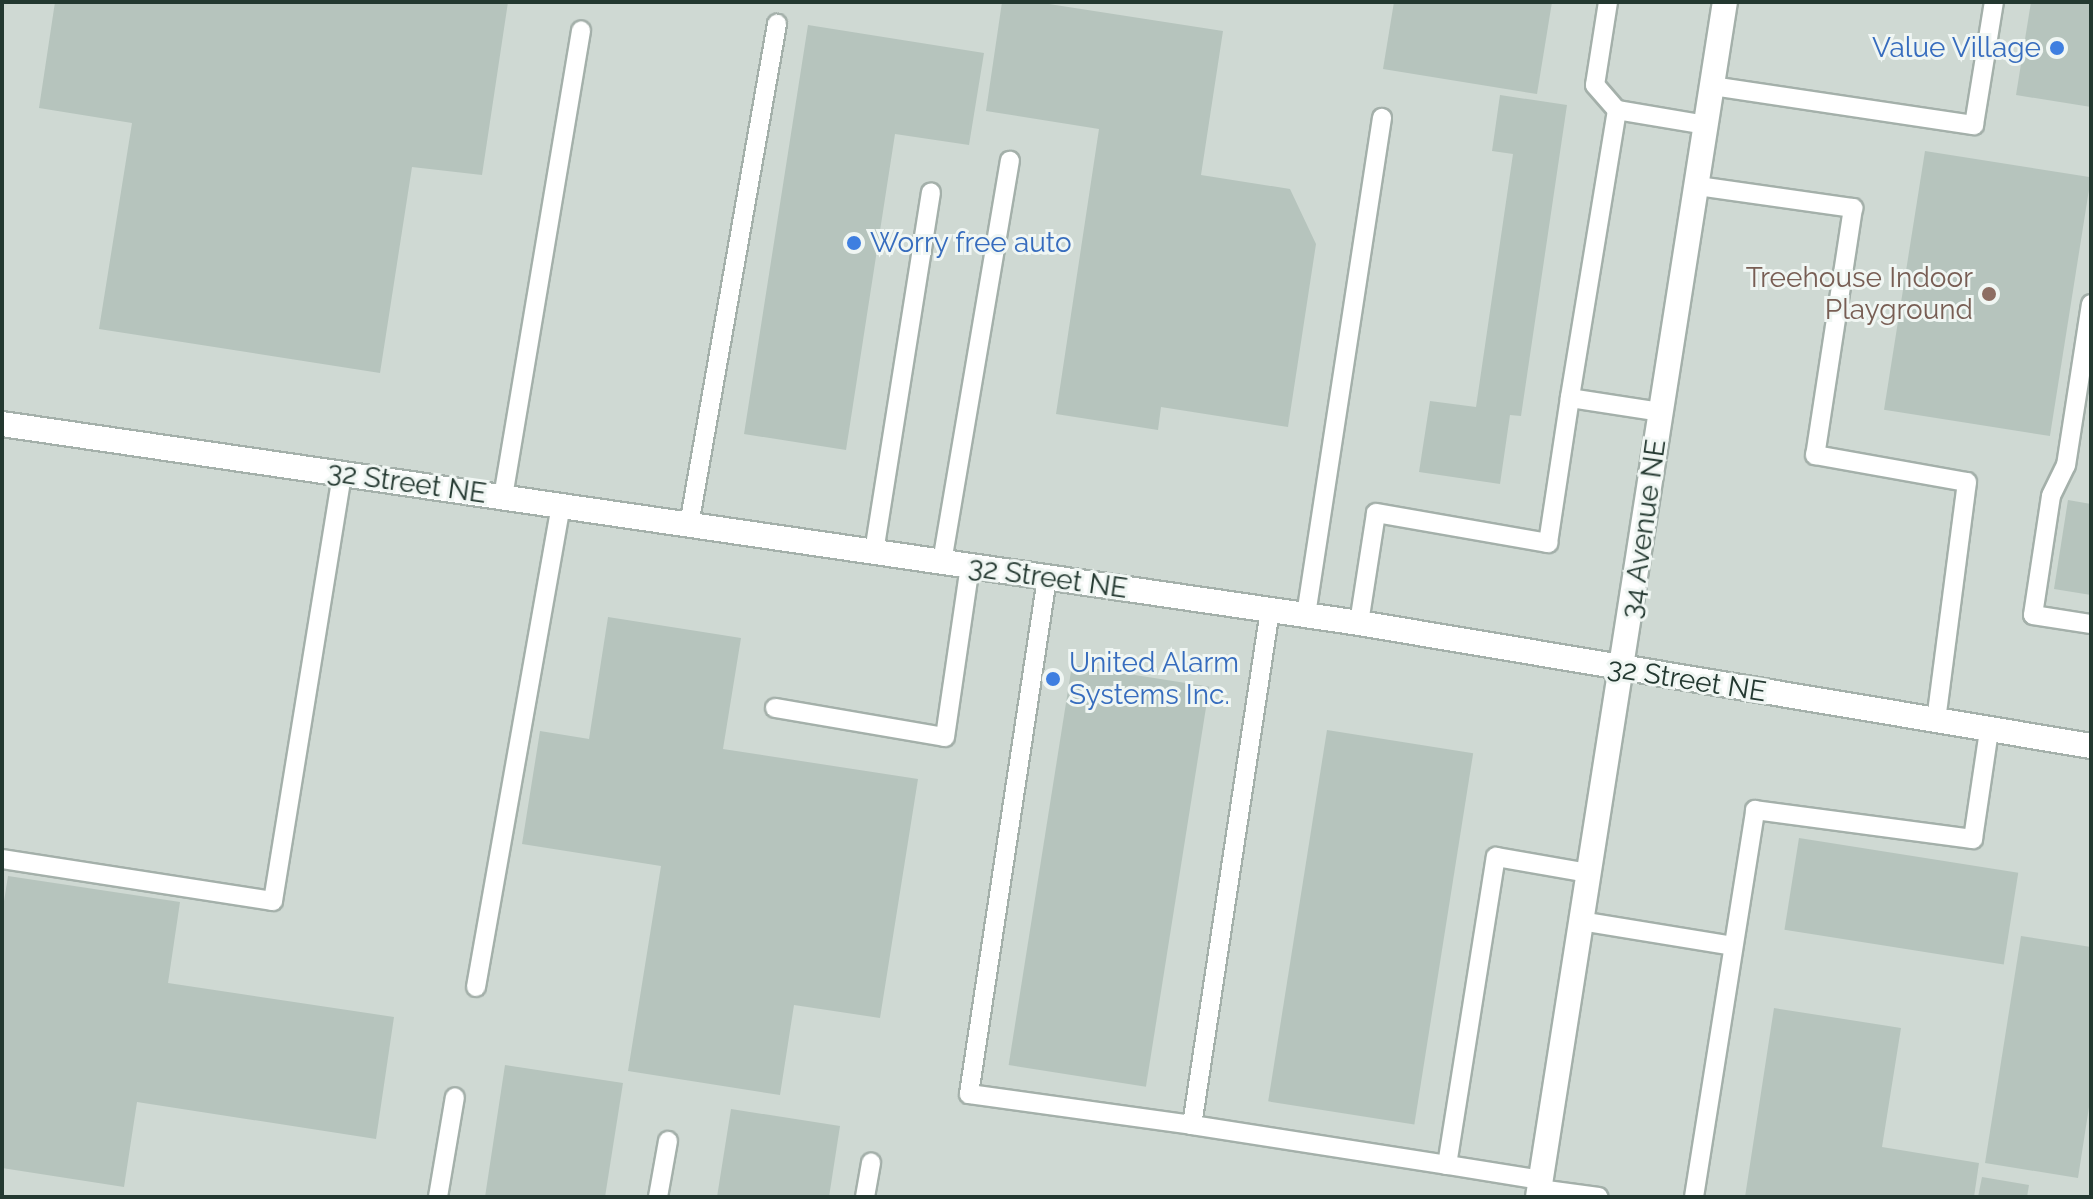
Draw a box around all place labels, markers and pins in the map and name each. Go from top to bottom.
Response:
place label: Value Village [1871,31,2041,65]
marker: Value Village [2048,39,2066,57]
place label: Worry free auto [870,226,1072,260]
marker: Worry free auto [845,234,863,252]
place label: Treehouse Indoor Playground [1746,261,1973,327]
marker: Treehouse Indoor Playground [1980,285,1998,303]
place label: United Alarm Systems Inc. [1069,646,1240,712]
marker: United Alarm Systems Inc. [1044,670,1062,688]

